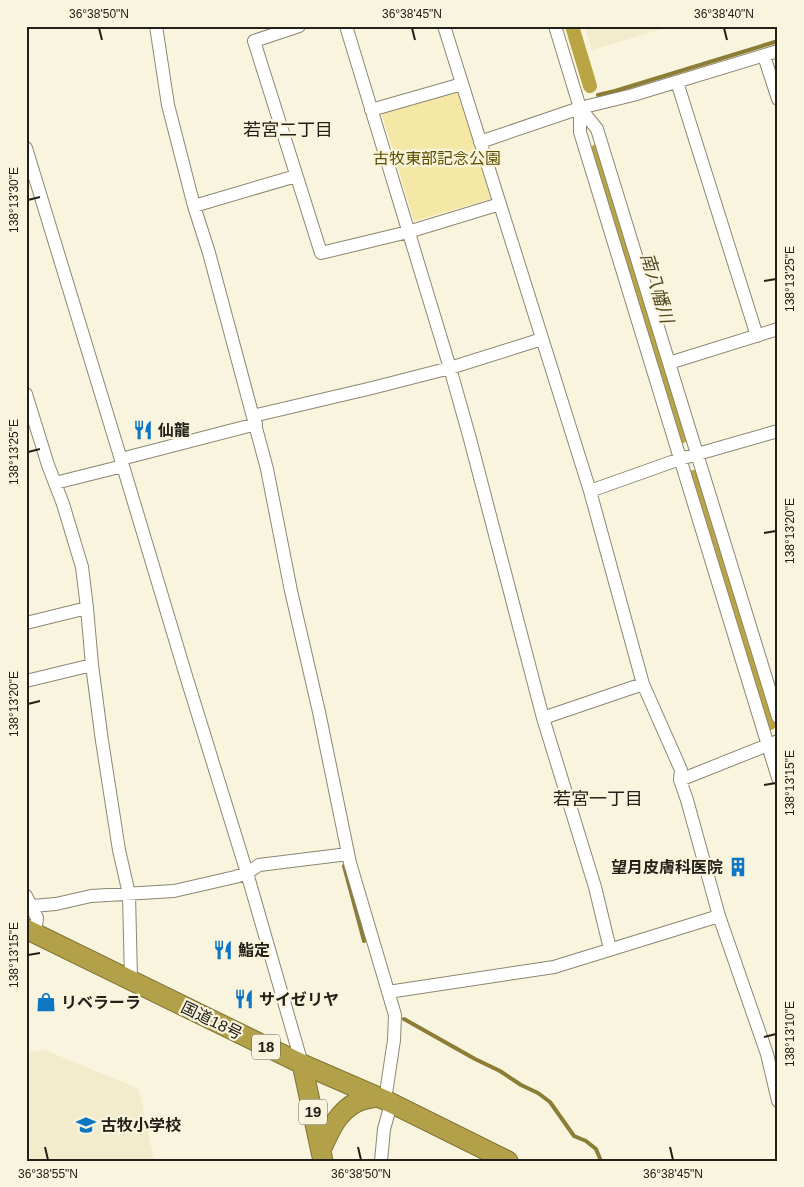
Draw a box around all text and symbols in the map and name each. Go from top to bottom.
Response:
text: 36°38'50"N [69,7,129,21]
text: 36°38'45"N [382,7,442,21]
text: 36°38'40"N [694,7,754,21]
district label: 若宮二丁目 [243,120,333,140]
park label: 古牧東部記念公園 [373,150,501,167]
text: 138°13'30"E [7,167,21,233]
text: 138°13'25"E [783,246,797,312]
water label: 南八幡川 [637,251,678,327]
text: 138°13'25"E [7,419,21,485]
restaurant icon: 仙龍 [132,419,154,441]
place label: 仙龍 [157,422,190,439]
text: 138°13'20"E [783,498,797,564]
text: 138°13'20"E [7,671,21,737]
text: 138°13'15"E [783,750,797,816]
district label: 若宮一丁目 [553,789,643,809]
building icon: 望月皮膚科医院 [727,856,749,878]
place label: 望月皮膚科医院 [611,859,723,876]
text: 138°13'15"E [7,922,21,988]
restaurant icon: 鮨定 [212,939,234,961]
place label: 鮨定 [238,942,270,959]
restaurant icon: サイゼリヤ [233,988,255,1010]
shop icon: リベラーラ [35,991,57,1013]
place label: サイゼリヤ [259,991,339,1008]
place label: リベラーラ [61,994,141,1011]
street label: 国道18号 [178,998,245,1043]
text: 138°13'10"E [783,1001,797,1067]
road number: 18 [252,1034,280,1060]
road number: 19 [299,1100,327,1124]
school or university icon: 古牧小学校 [75,1114,97,1136]
place label: 古牧小学校 [101,1117,181,1134]
text: 36°38'55"N [18,1167,78,1181]
text: 36°38'50"N [331,1167,391,1181]
text: 36°38'45"N [643,1167,703,1181]

